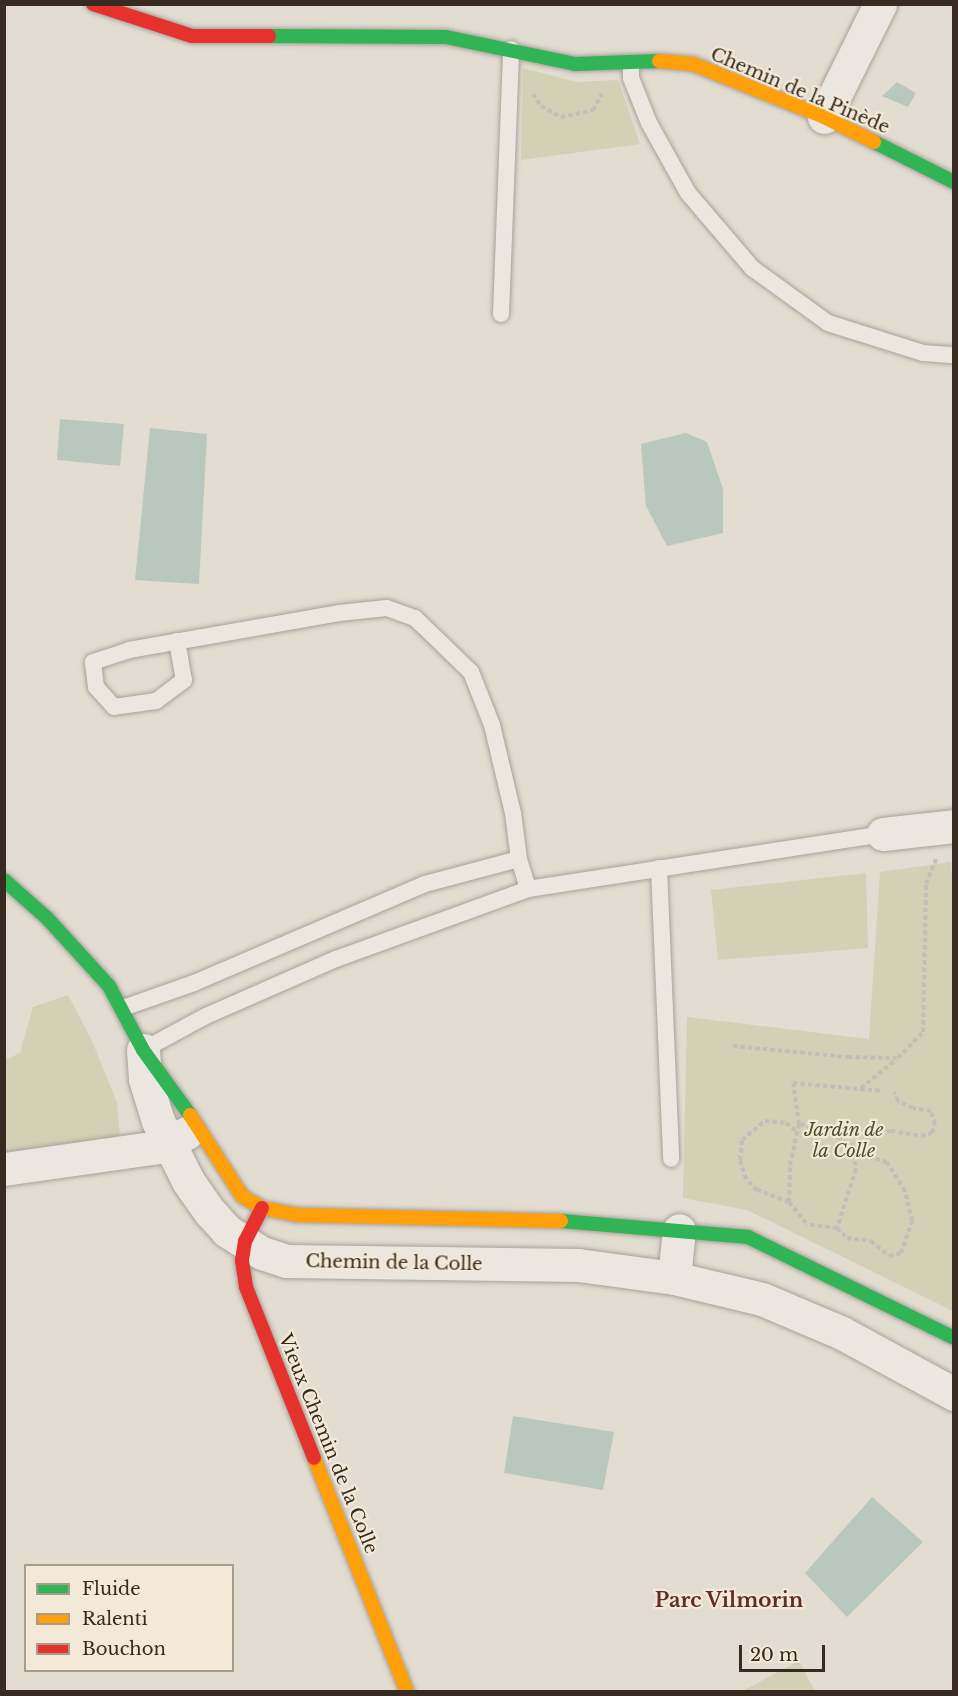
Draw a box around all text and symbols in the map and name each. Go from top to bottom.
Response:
street label: Chemin de la Pinède [707,43,893,139]
park label: Jardin de la Colle [804,1120,884,1162]
street label: Chemin de la Colle [305,1251,483,1275]
street label: Vieux Chemin de la Colle [274,1331,382,1557]
legend [24,1564,234,1672]
text: Fluide [82,1578,141,1600]
district label: Parc Vilmorin [654,1588,804,1612]
text: Ralenti [82,1608,148,1630]
scale bar [742,1633,828,1671]
text: Bouchon [82,1638,166,1660]
text: 20 m [750,1644,798,1666]

